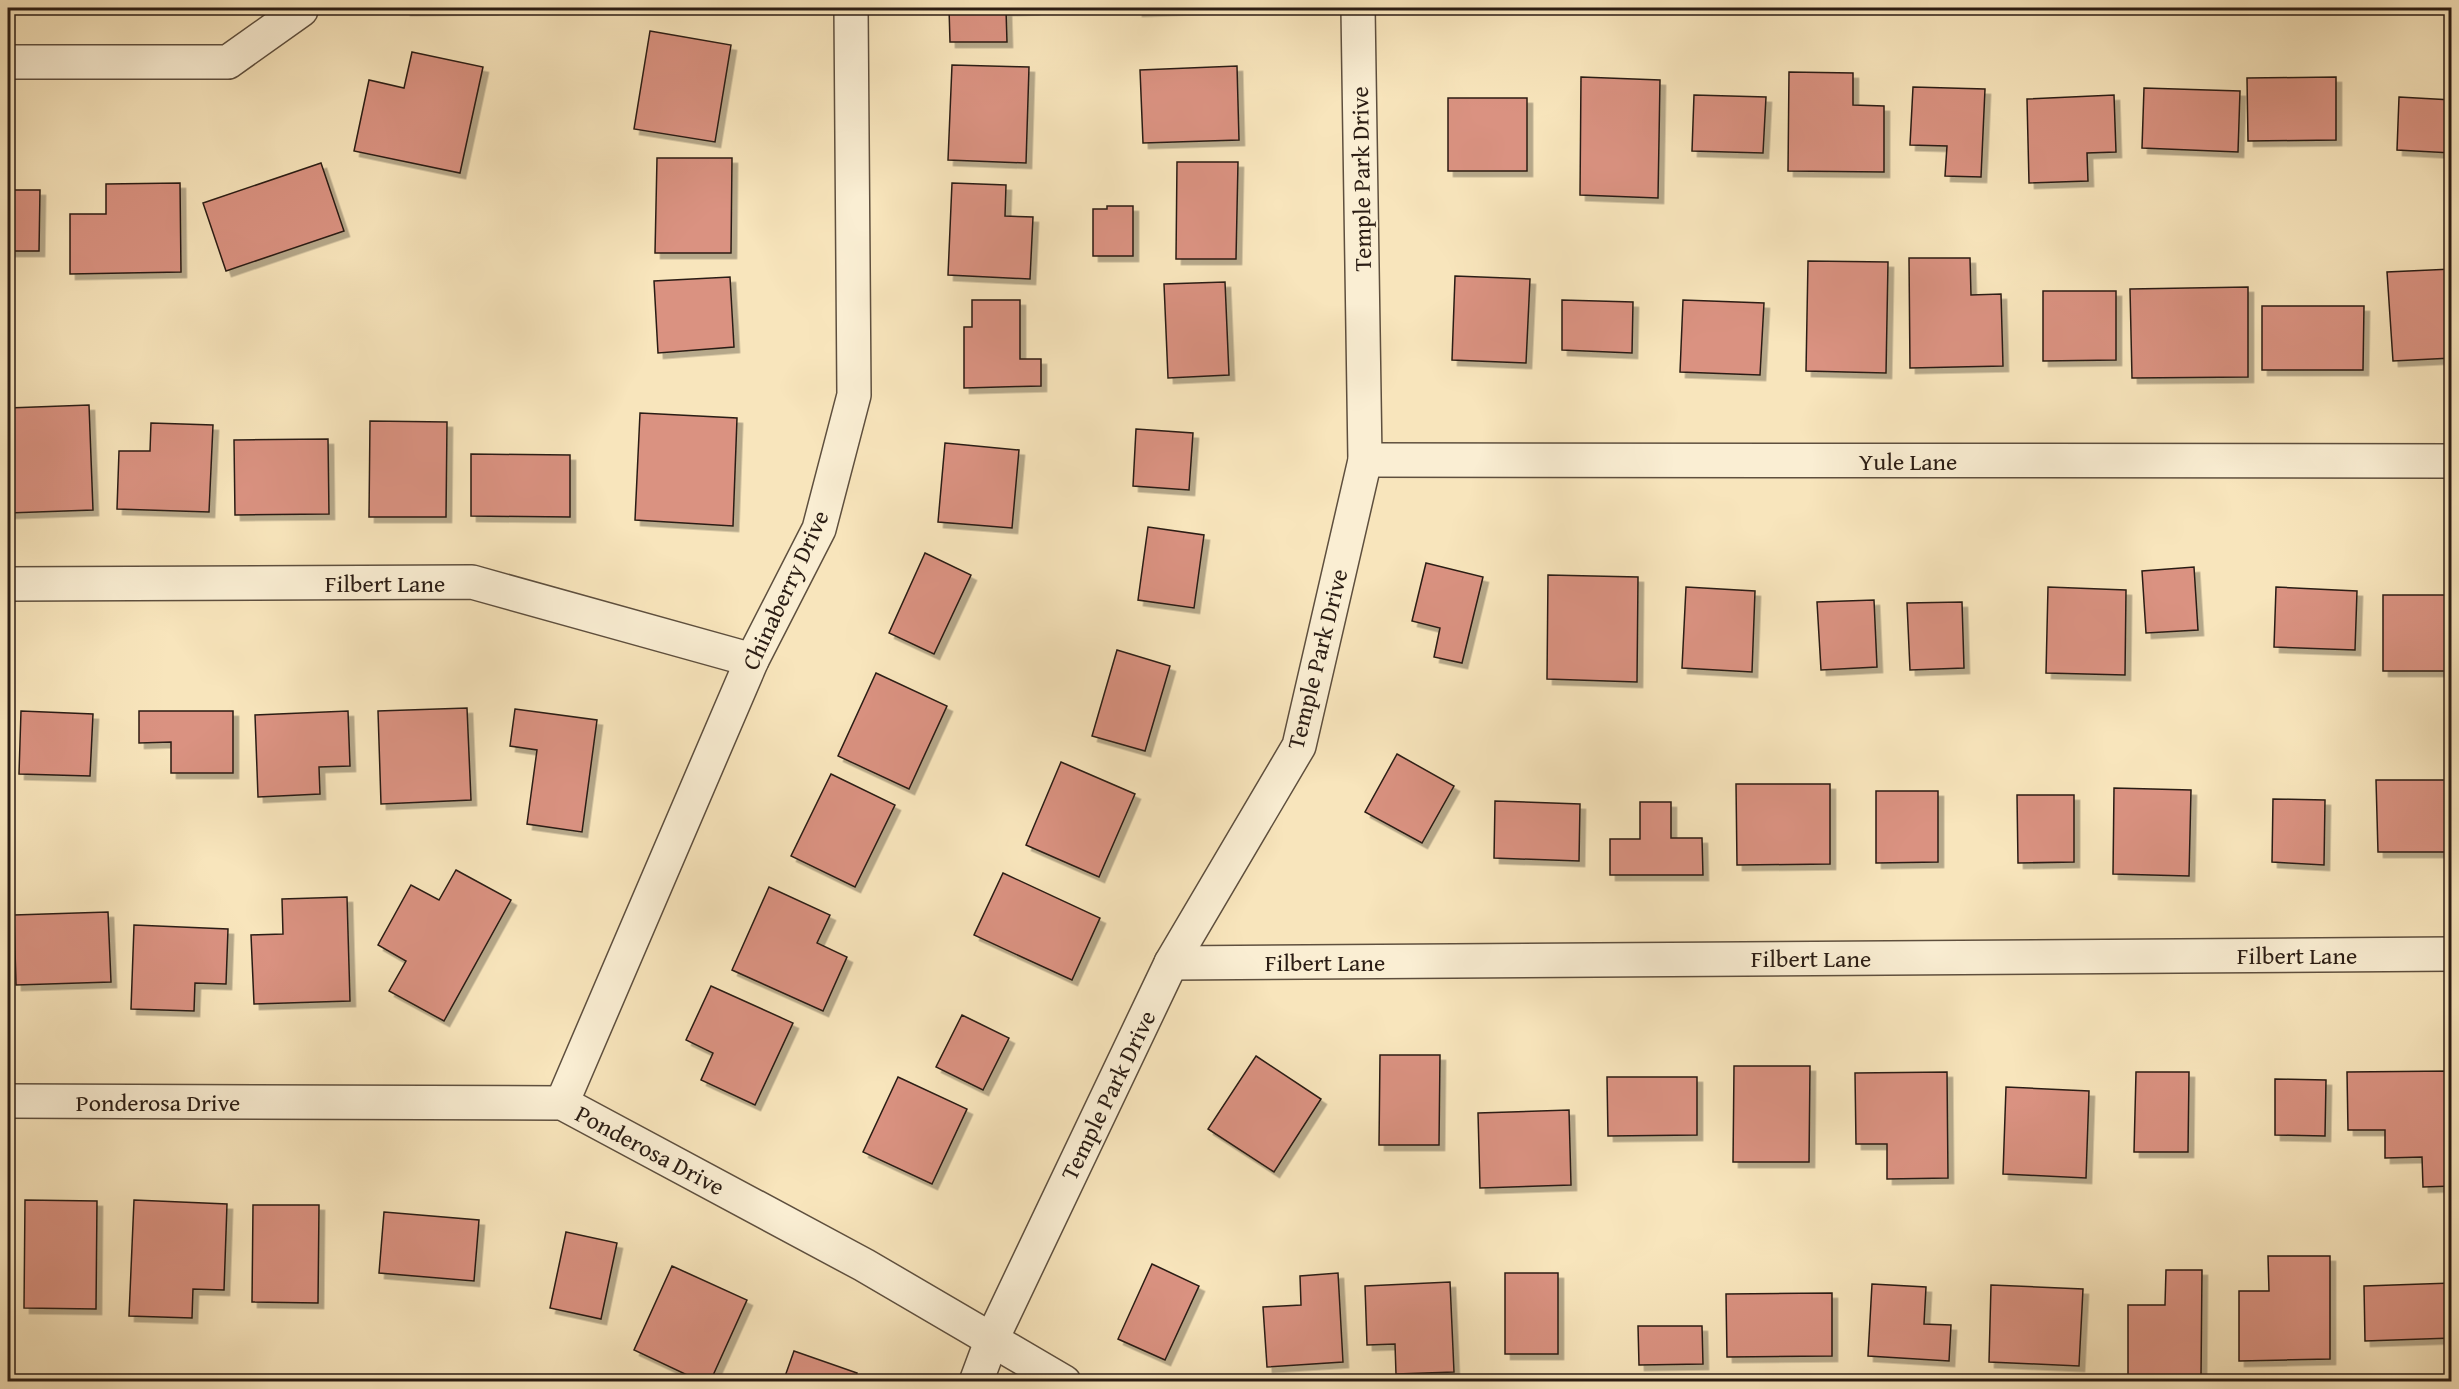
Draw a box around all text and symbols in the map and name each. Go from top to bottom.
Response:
street label: Temple Park Drive [1342,86,1380,272]
street label: Yule Lane [1859,444,1957,479]
street label: Chinaberry Drive [733,504,837,676]
street label: Temple Park Drive [1278,565,1356,753]
street label: Filbert Lane [325,566,445,601]
street label: Filbert Lane [2237,938,2357,973]
street label: Filbert Lane [1751,941,1871,976]
street label: Filbert Lane [1265,945,1385,980]
street label: Temple Park Drive [1052,1004,1164,1186]
street label: Ponderosa Drive [76,1085,240,1120]
street label: Ponderosa Drive [569,1096,731,1204]

